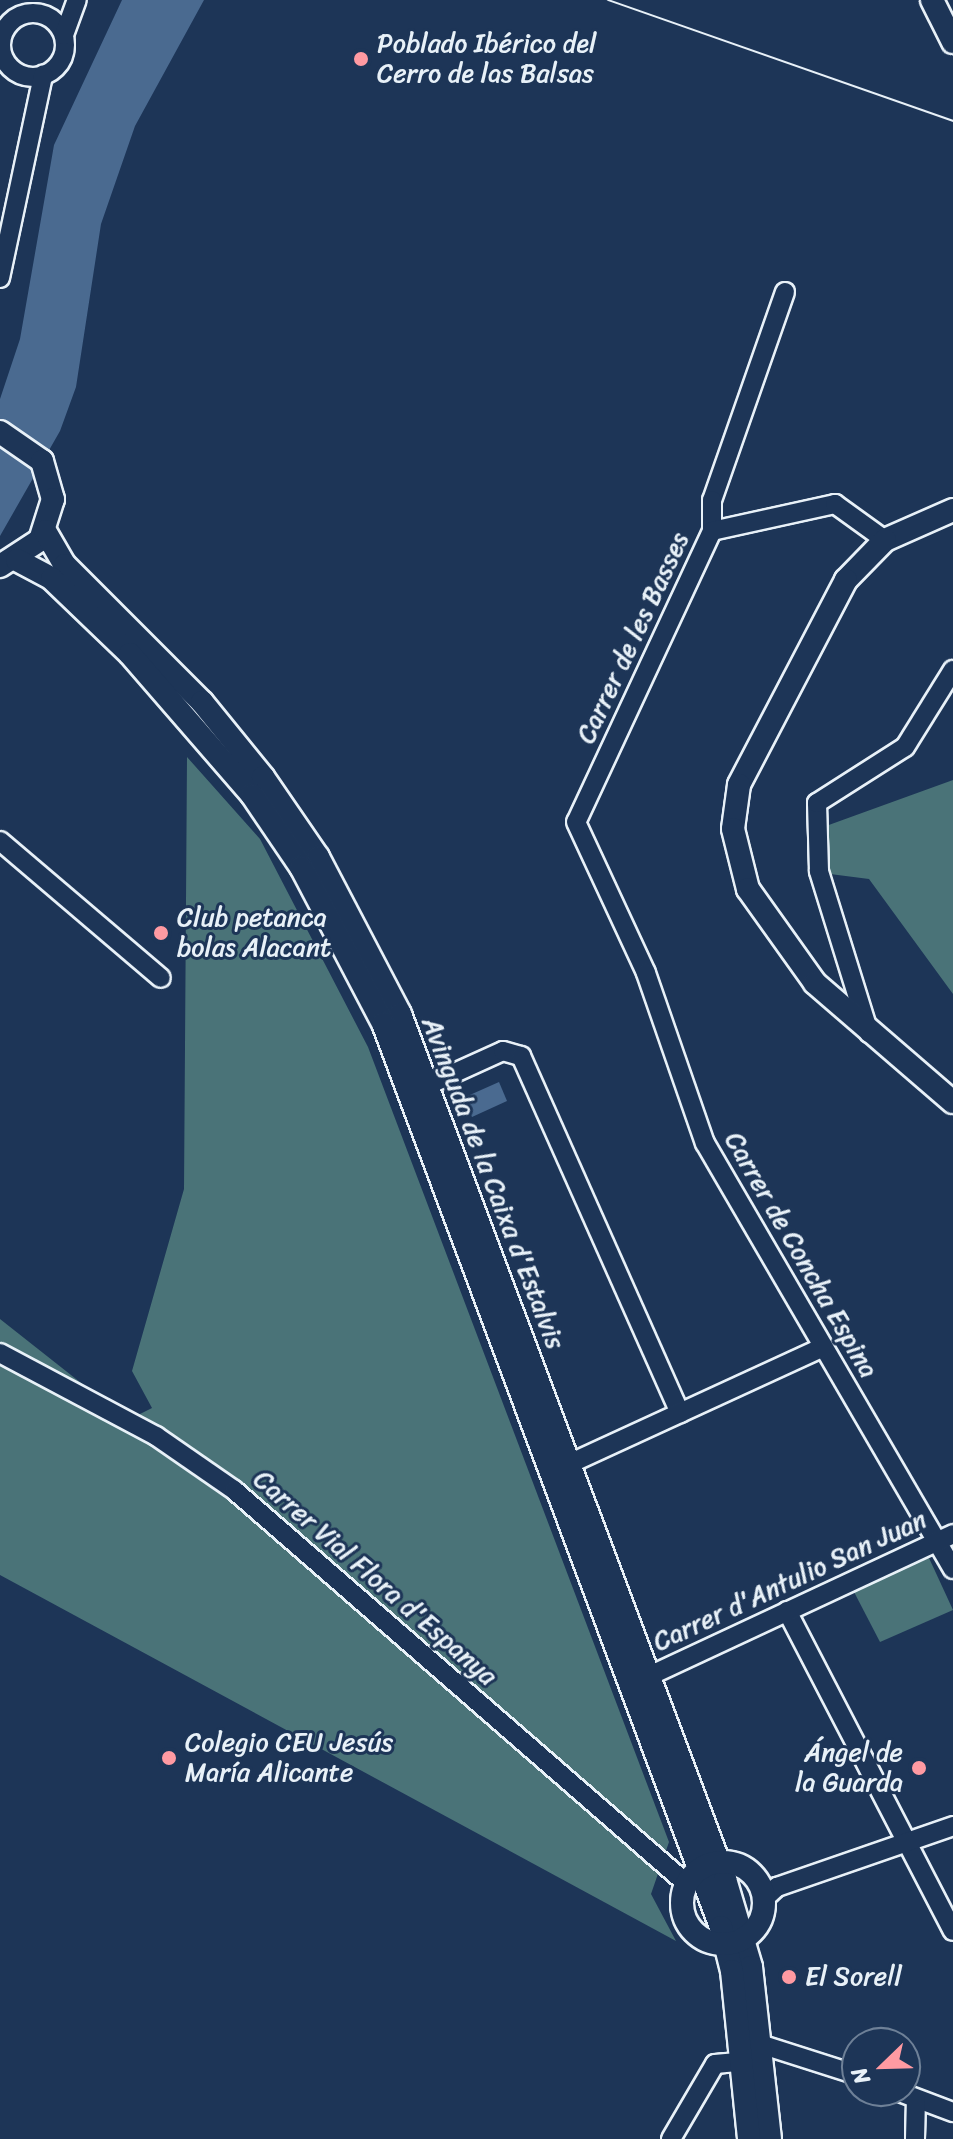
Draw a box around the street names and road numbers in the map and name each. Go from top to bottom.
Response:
street label: Carrer de les Basses [570,526,696,750]
street label: Avinguda de la Caixa d'Estalvis [415,1013,571,1353]
street label: Carrer de Concha Espina [718,1126,884,1384]
street label: Carrer Vial Flora d'Espanya [246,1463,504,1693]
street label: Carrer d'Antulio San Juan [648,1504,932,1658]

